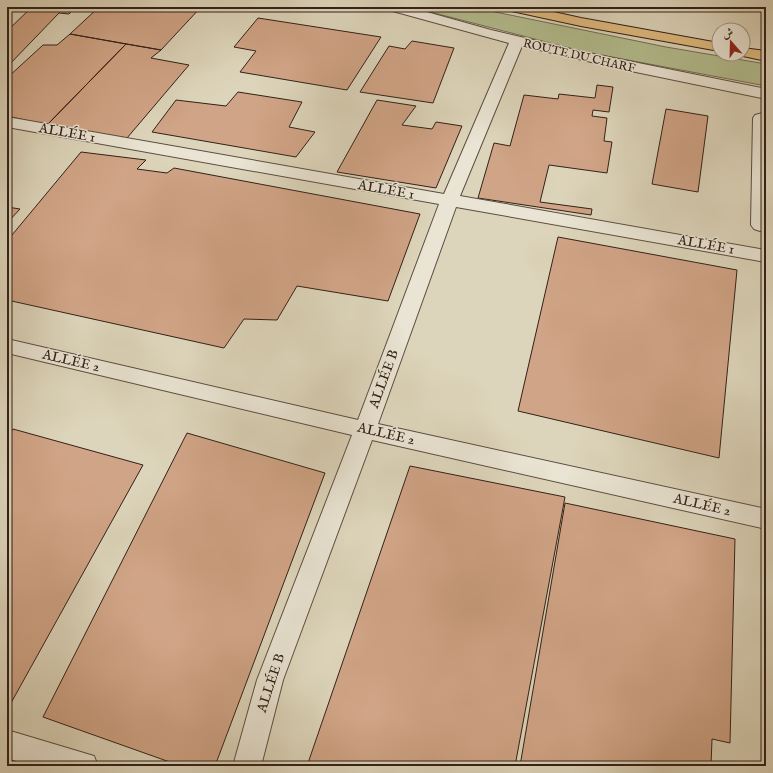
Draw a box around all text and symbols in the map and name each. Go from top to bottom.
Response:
north arrow [711,22,751,62]
text: ش [720,25,736,42]
street label: ROUTE DU CHARF [521,36,637,76]
street label: ALLÉE 1 [36,118,97,147]
street label: ALLÉE 1 [355,175,416,204]
street label: ALLÉE 1 [675,230,736,259]
street label: ALLÉE 2 [40,344,102,376]
street label: ALLÉE B [364,347,403,412]
street label: ALLÉE 2 [355,417,417,449]
street label: ALLÉE 2 [671,488,733,520]
street label: ALLÉE B [252,651,289,716]

